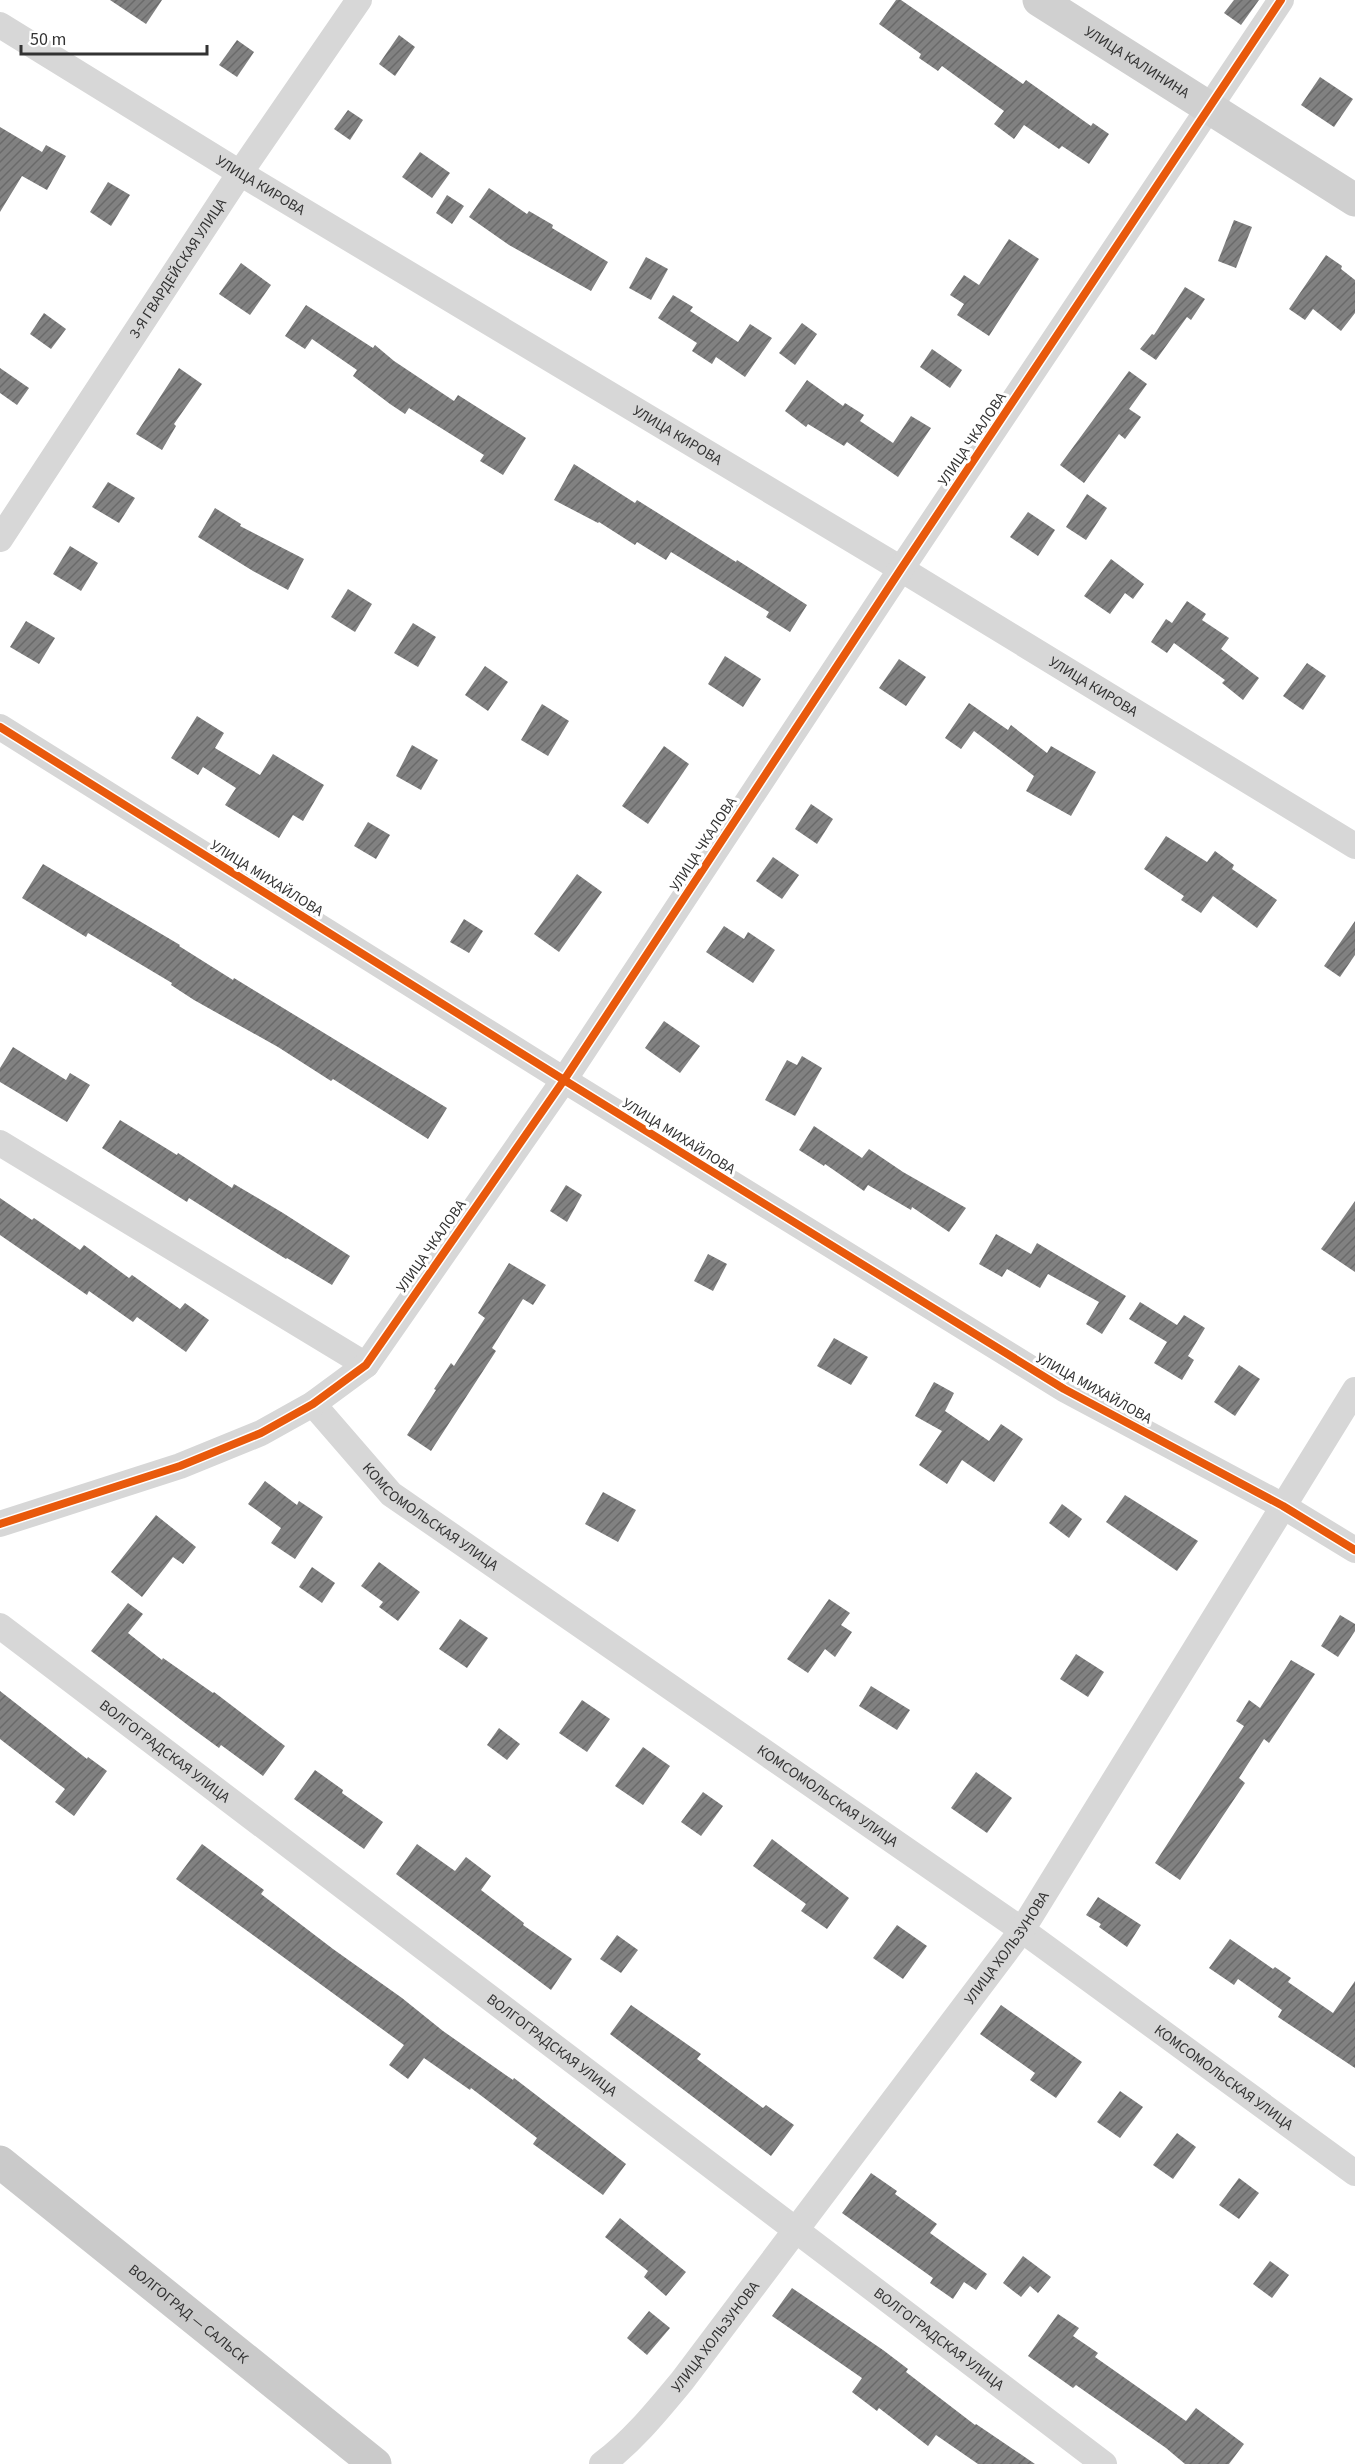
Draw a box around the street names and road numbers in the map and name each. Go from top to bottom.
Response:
street label: УЛИЦА КАЛИНИНА [1080,21,1194,104]
street label: УЛИЦА КИРОВА [212,151,310,221]
street label: 3-Я ГВАРДЕЙСКАЯ УЛИЦА [124,193,232,342]
street label: УЛИЦА ЧКАЛОВА [933,387,1012,490]
street label: УЛИЦА КИРОВА [629,401,727,471]
street label: УЛИЦА КИРОВА [1045,652,1142,723]
street label: УЛИЦА ЧКАЛОВА [665,792,742,896]
street label: УЛИЦА МИХАЙЛОВА [206,835,328,922]
street label: УЛИЦА МИХАЙЛОВА [618,1093,740,1180]
street label: УЛИЦА ЧКАЛОВА [391,1195,472,1297]
street label: УЛИЦА МИХАЙЛОВА [1032,1348,1156,1429]
street label: КОМСОМОЛЬСКАЯ УЛИЦА [357,1458,503,1577]
street label: ВОЛГОГРАДСКАЯ УЛИЦА [95,1695,235,1808]
street label: КОМСОМОЛЬСКАЯ УЛИЦА [753,1740,903,1853]
street label: УЛИЦА ХОЛЬЗУНОВА [959,1887,1055,2009]
street label: ВОЛГОГРАДСКАЯ УЛИЦА [482,1989,622,2102]
street label: КОМСОМОЛЬСКАЯ УЛИЦА [1150,2020,1298,2136]
street label: ВОЛГОГРАД — САЛЬСК [124,2259,253,2369]
street label: УЛИЦА ХОЛЬЗУНОВА [667,2276,765,2397]
street label: ВОЛГОГРАДСКАЯ УЛИЦА [869,2283,1009,2396]

